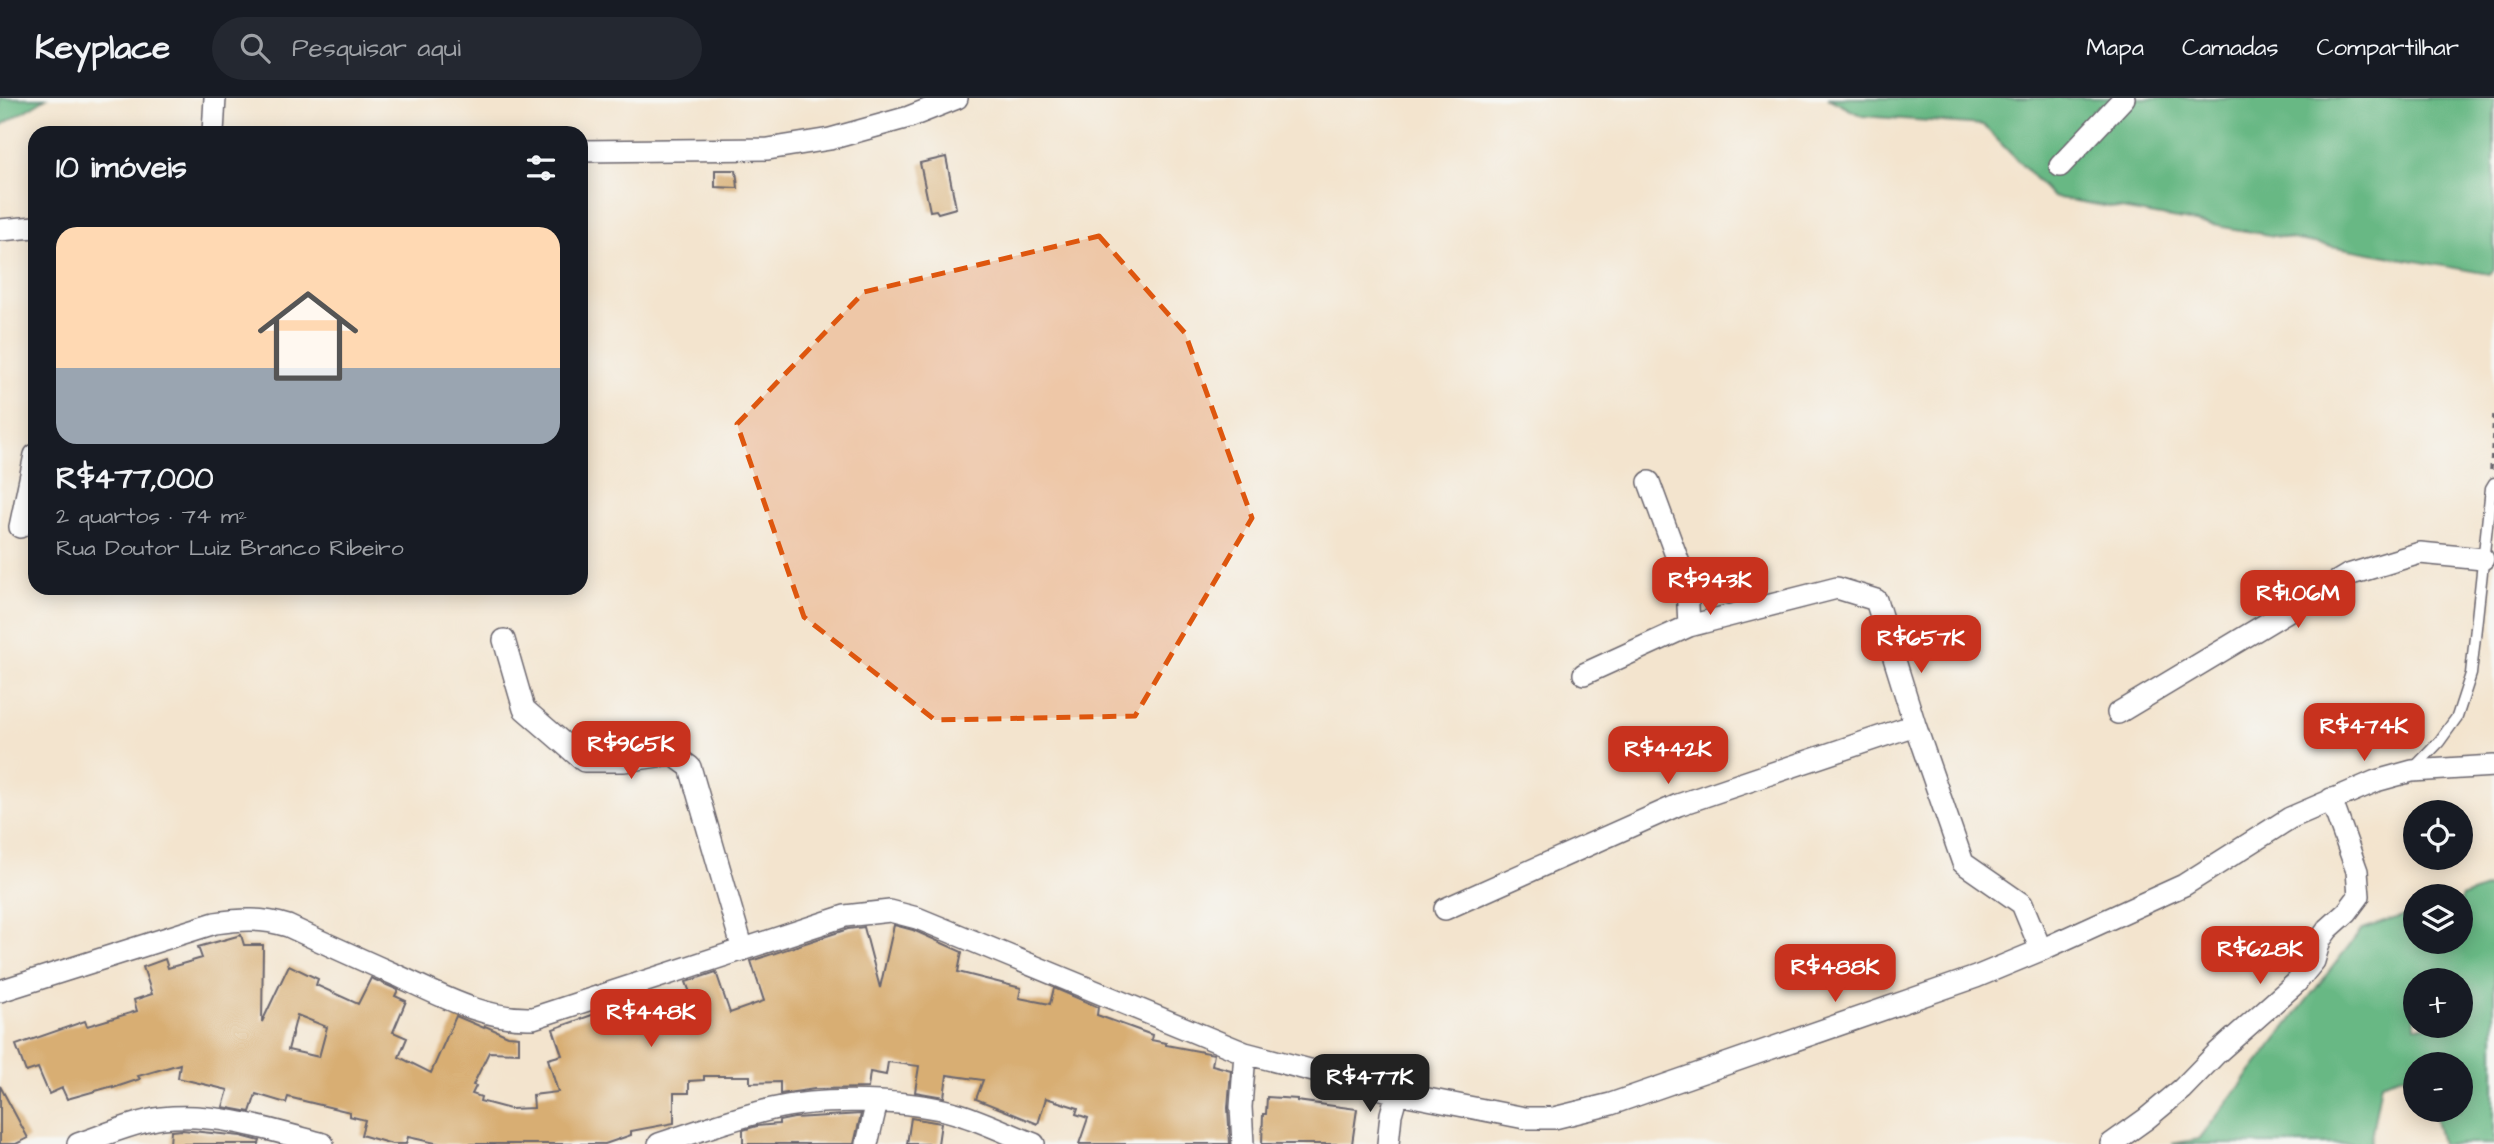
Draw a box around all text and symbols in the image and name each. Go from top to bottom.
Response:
search box [212,17,702,80]
text: Keyplace [35,25,170,71]
icon: search [236,29,274,67]
text: Pesquisar aqui [292,30,461,66]
text: Mapa [2086,31,2144,65]
text: Camadas [2182,31,2279,65]
text: Compartilhar [2317,31,2459,65]
text: 10 imóveis [56,147,187,189]
icon: filters [522,149,560,187]
icon: home [245,273,371,399]
text: R$477,000 [56,458,214,500]
text: 2 quartos · 74 m² [56,500,247,532]
text: Rua Doutor Luiz Branco Ribeiro [56,532,404,564]
pin: R$943K [1653,558,1767,617]
text: R$943K [1668,564,1752,596]
pin: R$1.06M [2233,570,2363,630]
text: R$1.06M [2256,577,2340,609]
pin: R$657K [1864,616,1978,675]
text: R$657K [1877,622,1965,654]
pin: R$474K [2307,704,2421,763]
text: R$474K [2320,710,2408,742]
pin: R$965K [574,722,688,781]
pin: R$442K [1611,726,1725,786]
text: R$965K [588,728,674,760]
text: R$442K [1624,733,1712,765]
map controls [2403,800,2473,1122]
button: locate [2403,800,2473,870]
button: layers [2403,884,2473,954]
pin: R$628K [2203,926,2317,986]
text: R$628K [2217,933,2303,965]
pin: R$488K [1778,944,1892,1004]
text: R$488K [1791,951,1879,983]
button: + [2403,968,2473,1038]
pin: R$448K [594,990,708,1049]
text: R$448K [606,996,696,1028]
button: − [2403,1052,2473,1122]
pin: R$477K [1313,1054,1427,1114]
text: R$477K [1326,1061,1414,1093]

